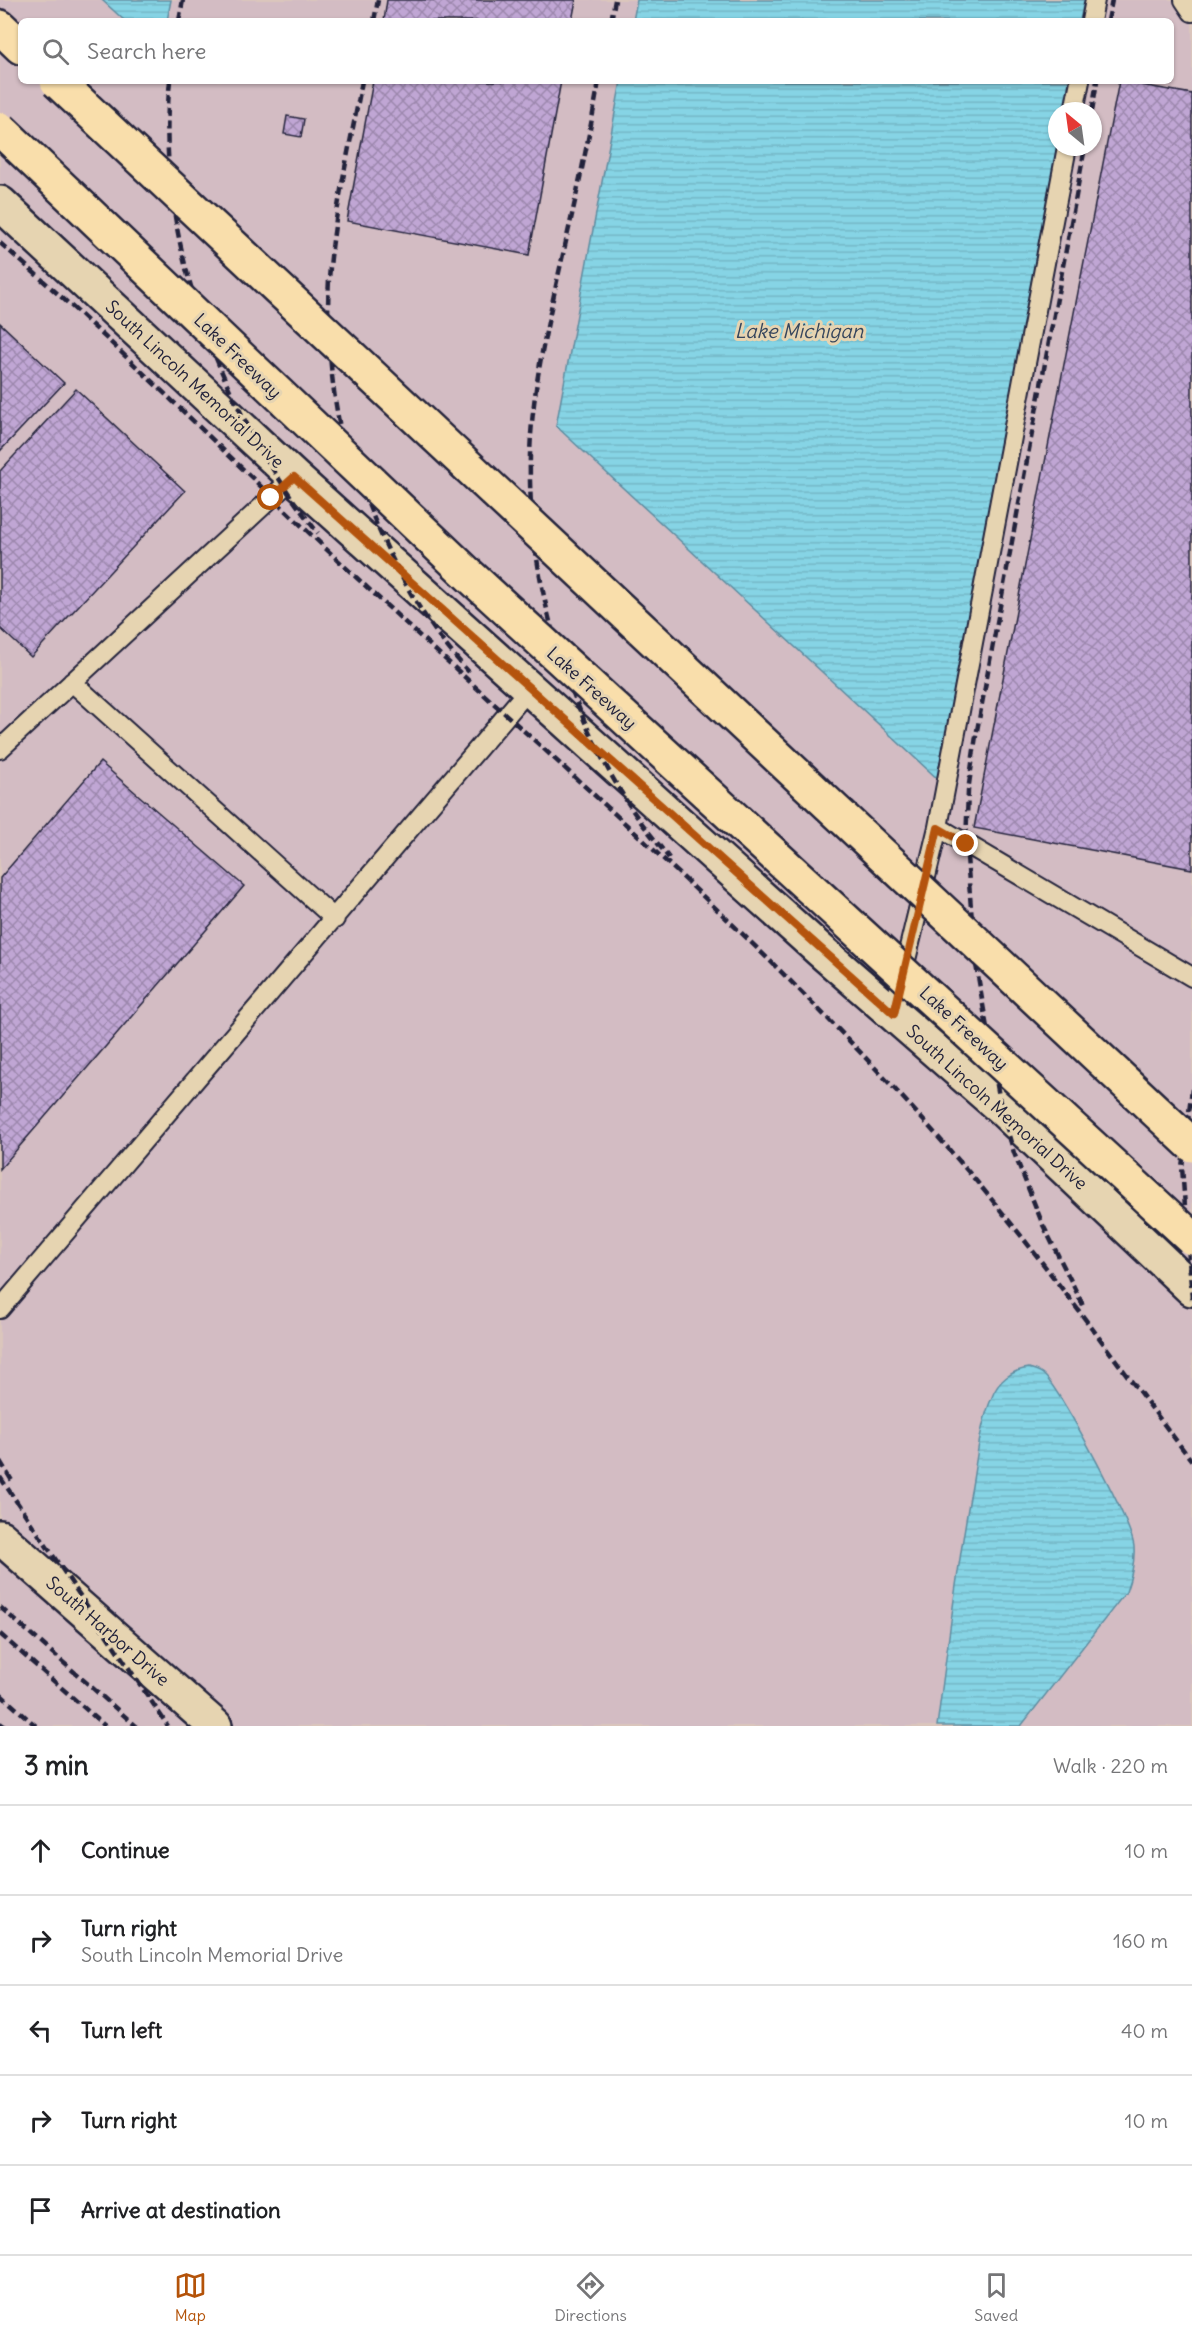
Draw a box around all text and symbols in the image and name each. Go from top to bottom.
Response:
search box [18,18,1174,84]
icon: search [39,35,72,68]
text: Search here [87,37,206,65]
north arrow [1048,102,1102,156]
street label: South Lincoln Memorial Drive [101,295,289,473]
street label: Lake Freeway [189,308,287,404]
water label: Lake Michigan [735,318,864,343]
route start [257,484,283,510]
street label: Lake Freeway [542,642,642,734]
route end [952,830,978,856]
street label: Lake Freeway [915,981,1013,1075]
street label: South Lincoln Memorial Drive [902,1019,1092,1195]
street label: South Harbor Drive [42,1571,174,1691]
text: 3 min [24,1749,89,1782]
text: Walk · 220 m [1053,1753,1168,1778]
icon: ahead [24,1834,57,1867]
text: Continue [81,1836,170,1864]
text: 10 m [1125,1838,1168,1863]
text: Turn right [81,1914,177,1942]
icon: right [24,1924,57,1957]
text: 160 m [1113,1928,1168,1953]
text: South Lincoln Memorial Drive [81,1942,343,1967]
icon: left [24,2014,57,2047]
text: Turn left [81,2016,162,2044]
text: 40 m [1121,2018,1168,2043]
icon: right [24,2104,57,2137]
text: Turn right [81,2106,177,2134]
text: 10 m [1125,2108,1168,2133]
icon: arrive [24,2194,57,2227]
text: Arrive at destination [81,2196,281,2224]
tab: Map [174,2269,207,2325]
tab: Directions [554,2269,627,2325]
tab: Saved [974,2269,1018,2325]

